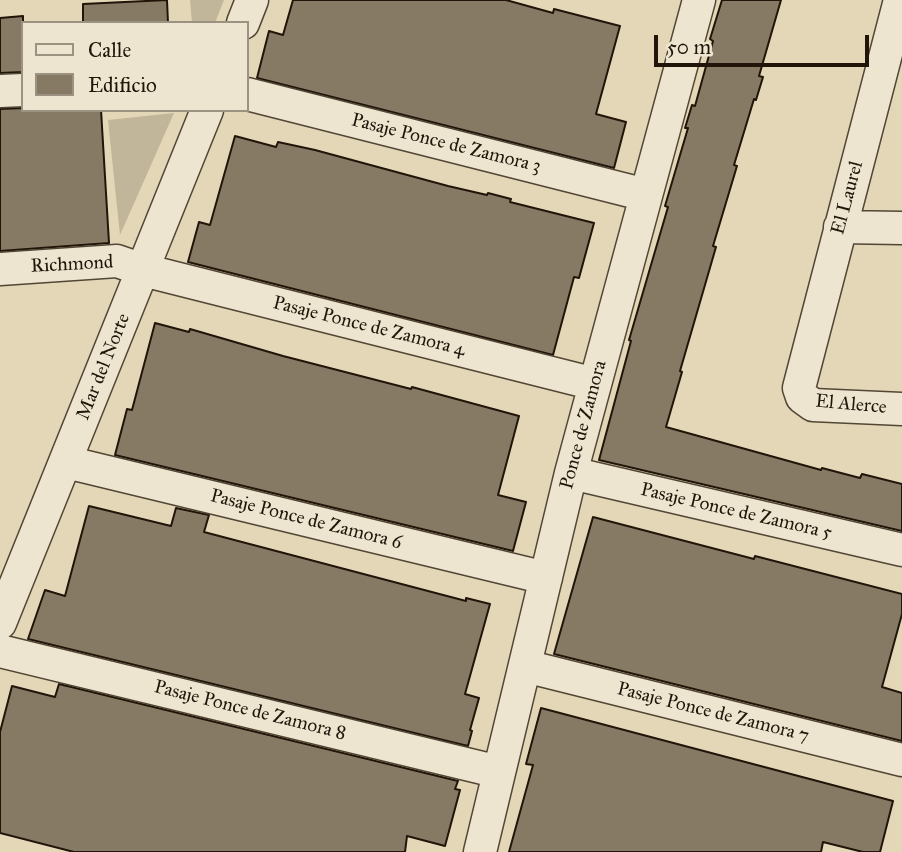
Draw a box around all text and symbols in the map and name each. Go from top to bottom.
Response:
legend [21,21,248,112]
scale bar [657,21,872,65]
text: 50 m [667,34,711,60]
text: Calle [88,37,131,63]
text: Edificio [88,72,157,98]
street label: Pasaje Ponce de Zamora 3 [349,109,543,179]
street label: El Laurel [827,159,869,237]
street label: Richmond [30,251,114,279]
street label: Pasaje Ponce de Zamora 4 [270,292,468,362]
street label: Mar del Norte [72,310,136,424]
street label: Ponce de Zamora [556,358,612,492]
street label: El Alerce [814,391,888,419]
street label: Pasaje Ponce de Zamora 5 [638,479,834,545]
street label: Pasaje Ponce de Zamora 6 [208,485,404,555]
street label: Pasaje Ponce de Zamora 8 [152,676,348,746]
street label: Pasaje Ponce de Zamora 7 [615,678,811,748]

